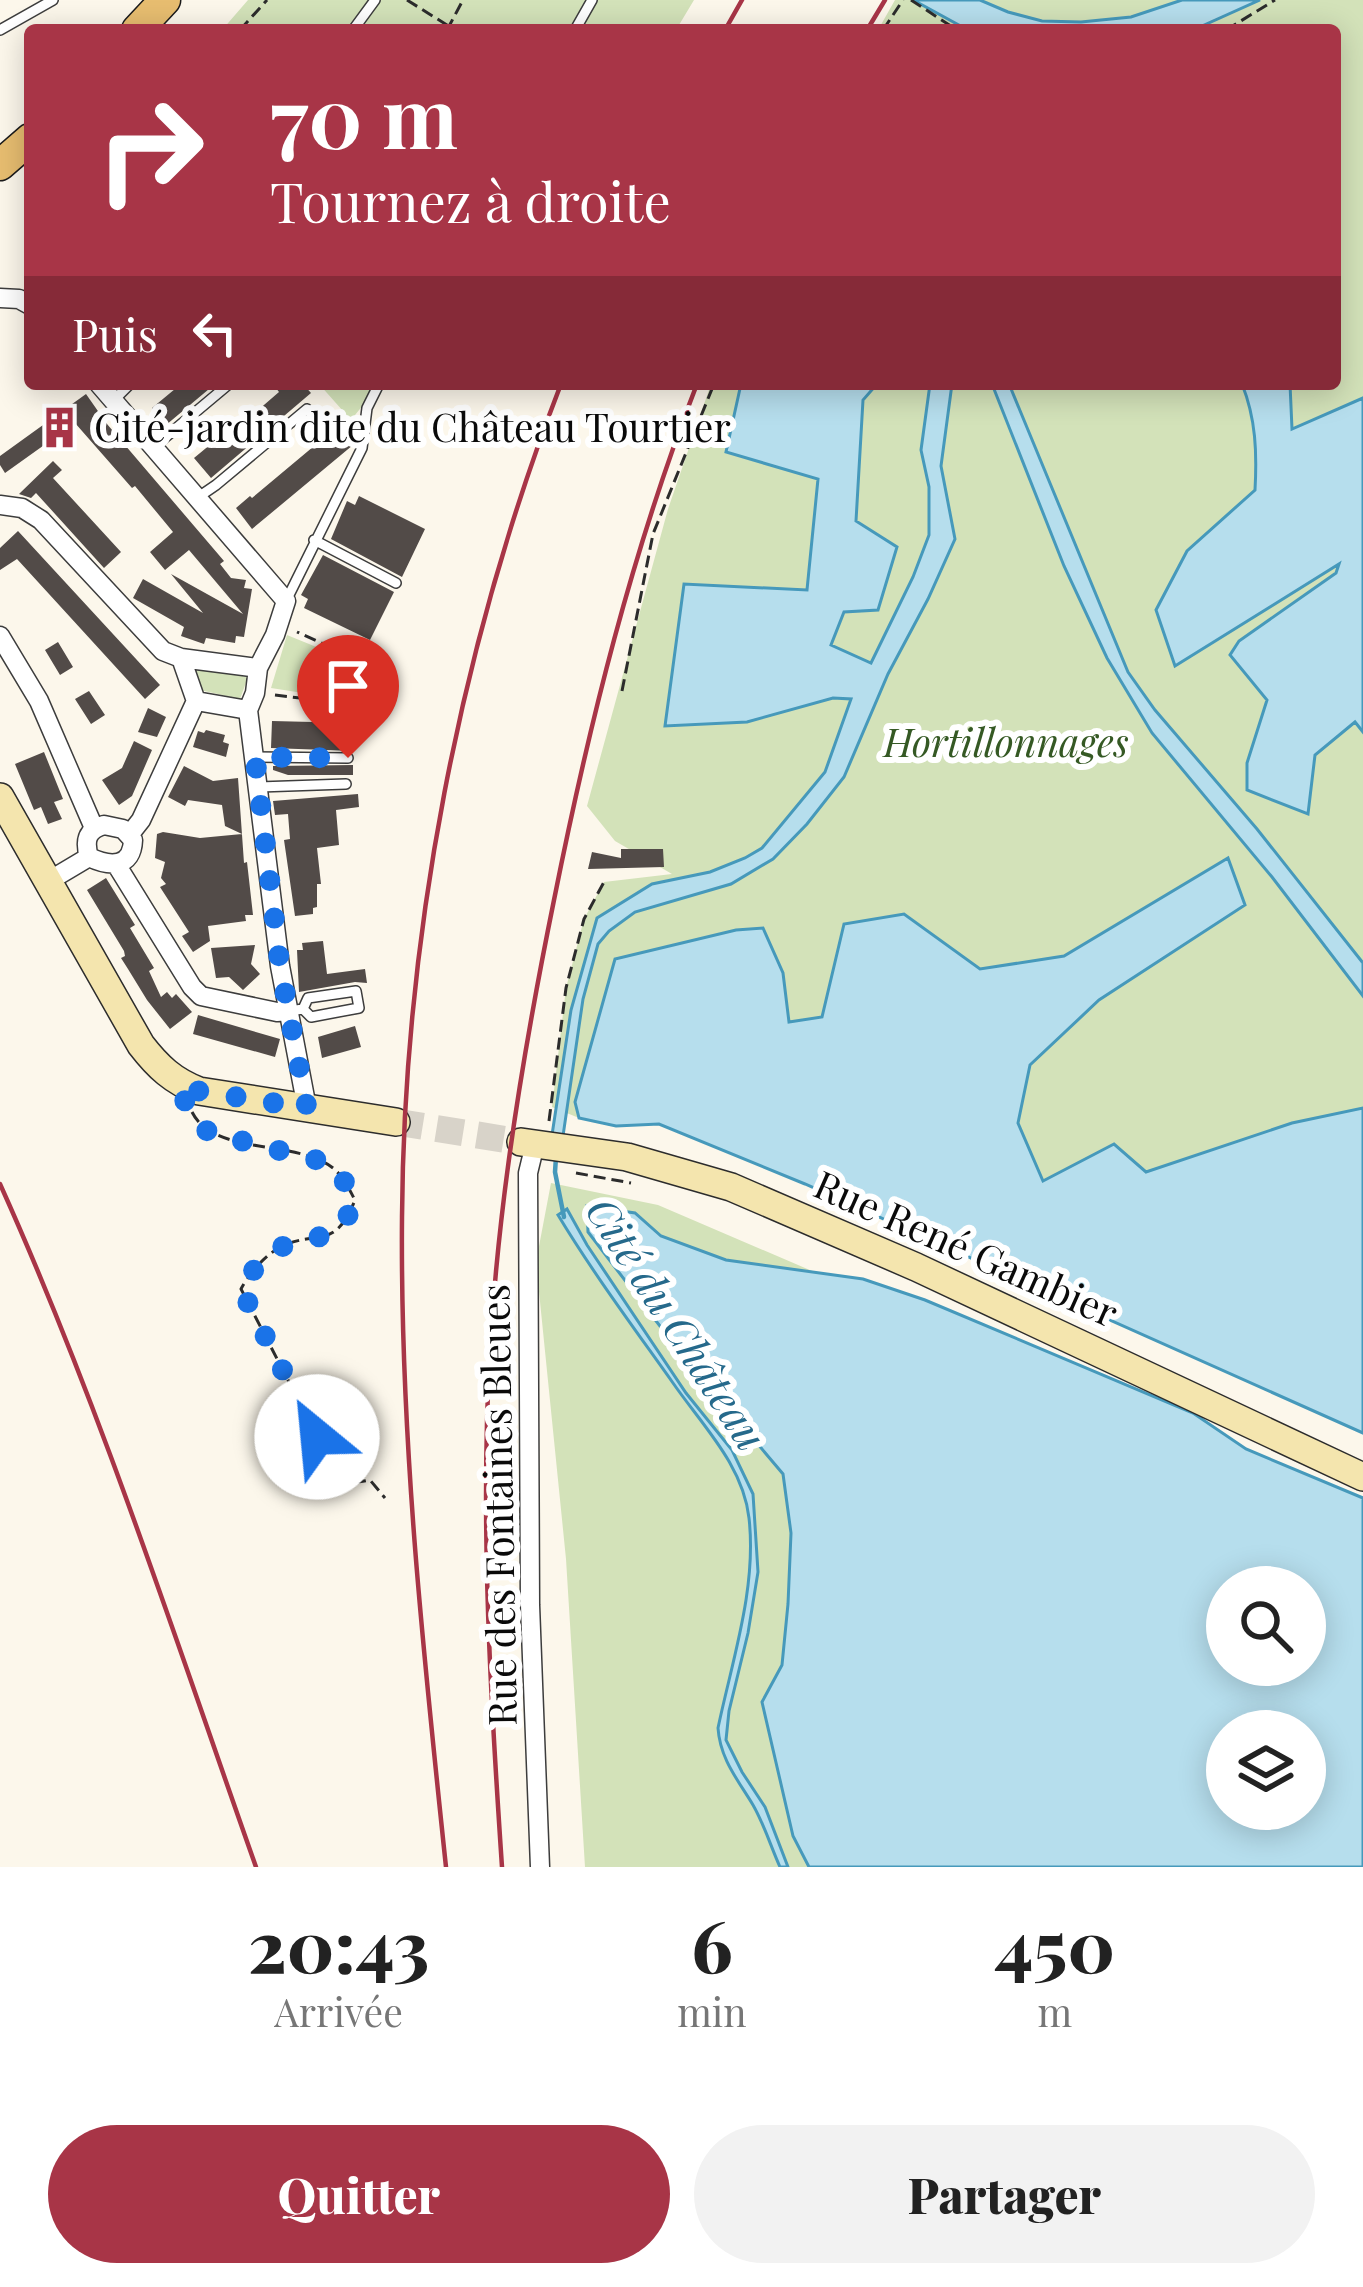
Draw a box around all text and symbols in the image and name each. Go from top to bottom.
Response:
text: 70 m [270,58,458,170]
icon: right [72,72,228,228]
text: Tournez à droite [270,165,671,237]
icon: left [182,300,248,366]
text: Puis [72,303,158,363]
place label: Cité-jardin dite du Château Tourtier [94,400,731,452]
building icon: Cité-jardin dite du Château Tourtier [37,405,83,451]
pin [297,635,399,758]
icon: arrive [315,653,381,719]
park label: Hortillonnages [881,715,1129,767]
street label: Rue René Gambier [807,1157,1127,1337]
water label: Cité du Château [575,1186,780,1460]
street label: Rue des Fontaines Bleues [467,1284,527,1726]
position arrow [254,1374,380,1500]
map controls [1206,1566,1326,1830]
button: search [1206,1566,1326,1686]
button: layers [1206,1710,1326,1830]
text: 20:43 [248,1895,429,1991]
text: 6 [691,1895,733,1991]
text: 450 [995,1895,1115,1991]
text: Arrivée [274,1985,403,2037]
text: min [677,1985,747,2037]
text: m [1037,1985,1072,2037]
button: Quitter [48,2125,670,2263]
button: Partager [694,2125,1315,2263]

